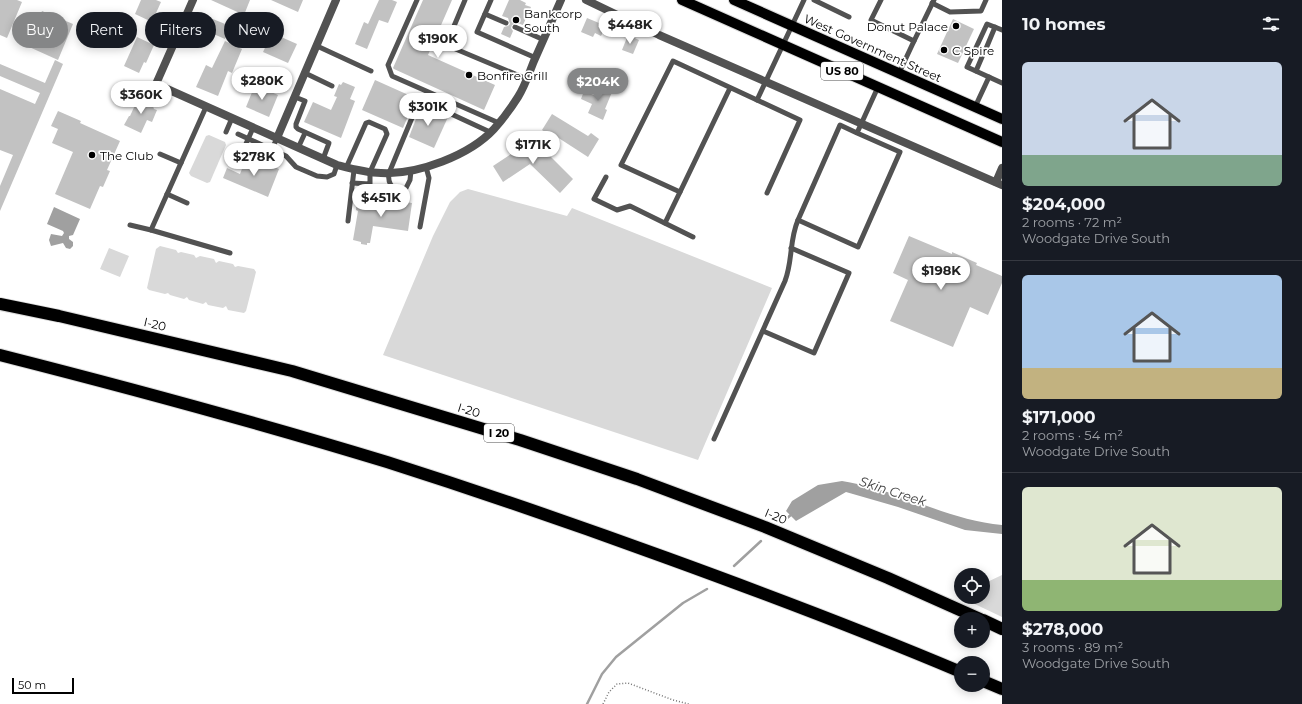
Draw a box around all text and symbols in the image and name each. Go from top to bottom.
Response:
place label: Bankcorp South [524,6,582,35]
pin: $448K [602,11,658,45]
street label: West Government Street [802,11,944,85]
chip: Buy [12,12,68,48]
chip: Rent [76,12,137,48]
chip: Filters [145,12,216,48]
chip: New [224,12,284,48]
icon: filters [1260,13,1282,35]
text: 10 homes [1022,14,1106,34]
marker: Bankcorp South [511,15,521,25]
text: $448K [608,16,652,32]
place label: Donut Palace [867,19,948,34]
marker: Donut Palace [951,21,961,31]
pin: $190K [410,25,466,59]
text: $190K [418,30,458,46]
place label: C Spire [952,43,994,58]
marker: C Spire [939,45,949,55]
road number: US 80 [821,62,863,80]
pin: $280K [234,67,290,101]
place label: Bonfire Grill [477,68,548,83]
pin: $204K [570,68,626,102]
marker: Bonfire Grill [464,70,474,80]
text: $280K [241,72,284,88]
text: $204K [576,73,620,89]
pin: $360K [113,81,169,115]
text: $360K [120,86,162,102]
icon: home [1116,88,1188,160]
pin: $301K [400,93,456,127]
text: $301K [408,98,448,114]
pin: $171K [505,131,561,165]
text: $171K [515,136,551,152]
pin: $278K [226,143,282,177]
place label: The Club [100,148,153,163]
text: $278K [233,148,275,164]
marker: The Club [87,150,97,160]
pin: $451K [353,184,409,218]
text: $451K [361,189,401,205]
text: $204,000 [1022,194,1105,214]
text: 2 rooms · 72 m² [1022,214,1122,230]
text: Woodgate Drive South [1022,230,1170,246]
pin: $198K [913,257,969,291]
text: $198K [921,262,961,278]
icon: home [1116,301,1188,373]
street label: I-20 [142,314,168,334]
street label: I-20 [456,399,482,421]
text: $171,000 [1022,407,1096,427]
road number: I 20 [484,424,514,442]
text: 2 rooms · 54 m² [1022,427,1123,443]
text: Woodgate Drive South [1022,443,1170,459]
water label: Skin Creek [858,473,930,510]
street label: I-20 [763,505,789,527]
icon: home [1116,513,1188,585]
map controls [954,568,990,692]
button: locate [954,568,990,604]
button: + [954,612,990,648]
text: $278,000 [1022,619,1103,639]
text: 3 rooms · 89 m² [1022,639,1123,655]
text: Woodgate Drive South [1022,655,1170,671]
button: − [954,656,990,692]
scale bar [12,676,74,695]
text: 50 m [18,678,46,692]

